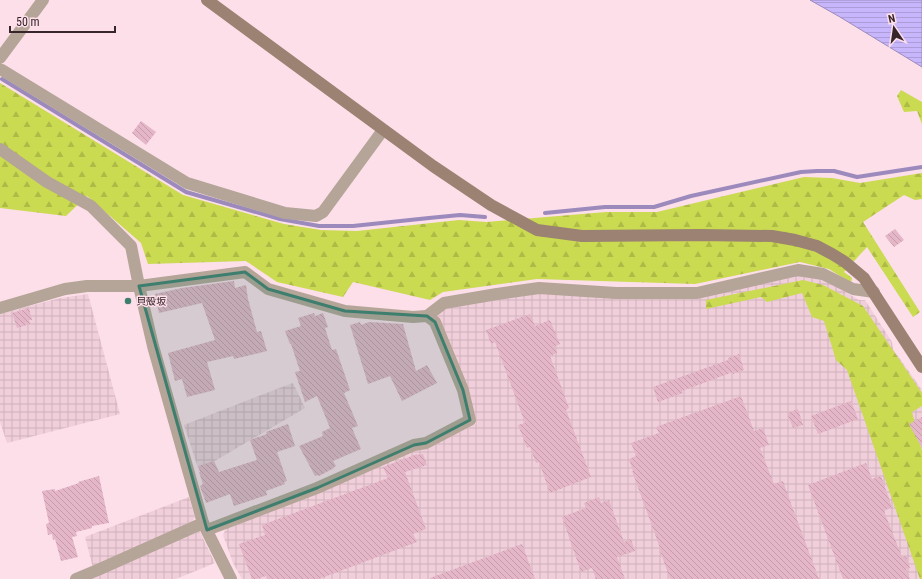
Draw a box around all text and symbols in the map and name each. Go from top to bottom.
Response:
scale bar [10,8,115,34]
north arrow [874,8,914,48]
text: N [887,12,897,26]
text: 50 m [16,15,40,29]
marker: 貝殻坂 [123,296,133,306]
place label: 貝殻坂 [136,296,166,307]

